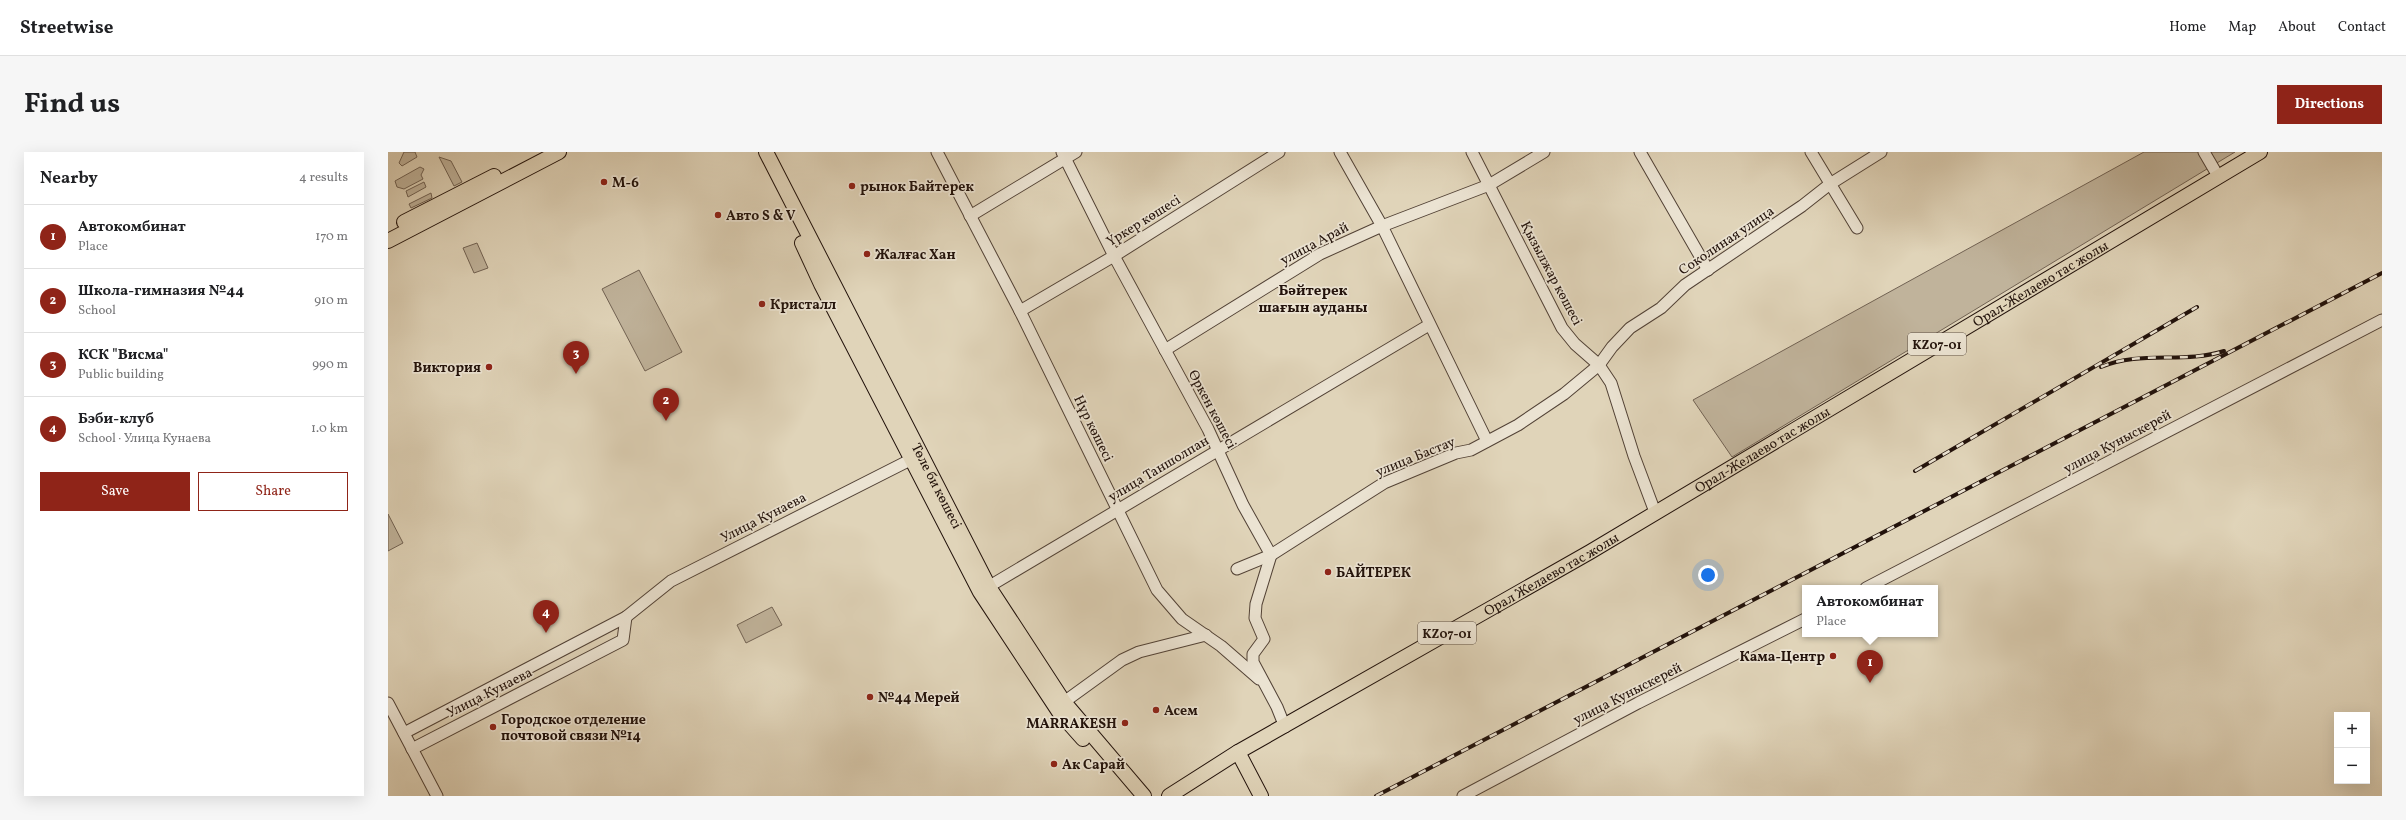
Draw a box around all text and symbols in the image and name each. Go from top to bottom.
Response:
text: Streetwise [20,15,113,41]
text: Home [2169,18,2206,37]
text: Map [2228,18,2256,37]
text: About [2278,18,2316,37]
text: Contact [2338,18,2386,37]
text: Find us [24,85,120,124]
button: Directions [2277,85,2382,124]
text: Nearby [40,167,98,190]
text: 4 results [299,169,348,187]
place label: M-6 [612,174,639,193]
marker: M-6 [599,177,609,187]
place label: рынок Байтерек [860,178,974,197]
marker: рынок Байтерек [847,181,857,191]
street label: Үркер көшесі [1103,191,1185,252]
street label: Соколиная улица [1675,202,1778,280]
place label: Авто S & V [726,207,796,226]
marker: Авто S & V [713,210,723,220]
text: Автокомбинат [78,217,186,238]
street label: улица Арай [1277,218,1353,270]
street label: Қызылжар көшесі [1515,218,1586,329]
text: 1 [50,228,56,246]
text: 170 m [315,228,348,246]
street label: Орал-Желаево тас жолы [1970,237,2112,332]
text: Place [78,238,108,256]
place label: Жалғас Хан [875,246,956,265]
marker: Жалғас Хан [862,249,872,259]
text: Школа-гимназия №44 [78,281,244,302]
district label: Бәйтерек шағын ауданы [1258,281,1368,319]
text: 2 [50,292,56,310]
text: 910 m [314,292,348,310]
place label: Кристалл [770,296,836,315]
marker: Кристалл [757,299,767,309]
text: School [78,302,116,320]
road number: KZ07-01 [1908,333,1966,355]
pin: 3 [563,341,589,374]
text: КСК "Висма" [78,345,169,366]
text: 3 [50,356,56,374]
text: 990 m [312,356,348,374]
place label: Виктория [413,359,481,378]
marker: Виктория [484,362,494,372]
text: Public building [78,366,164,384]
street label: Өркен көшесі [1183,367,1240,453]
pin: 2 [653,388,679,421]
street label: Нұр көшесі [1068,392,1117,465]
street label: Орал-Желаево тас жолы [1691,403,1834,498]
street label: улица Куныскерей [2060,406,2175,479]
text: Бэби-клуб [78,409,154,430]
text: 4 [49,420,57,438]
text: 1.0 km [311,420,348,438]
text: School · Улица Кунаева [78,430,211,448]
street label: улица Таншолпан [1105,431,1213,507]
street label: улица Бастау [1373,433,1459,482]
street label: Төле би көшесі [906,440,966,533]
button: Save [40,472,190,511]
button: Share [198,472,348,511]
street label: Улица Кунаева [717,489,810,548]
street label: Орал Желаево тас жолы [1481,529,1623,621]
place label: БАЙТЕРЕК [1336,563,1411,583]
your location [1698,565,1718,585]
marker: БАЙТЕРЕК [1323,567,1333,577]
popup [1802,585,1938,637]
text: Автокомбинат [1816,592,1924,613]
pin: 4 [533,600,559,633]
text: Place [1816,613,1846,631]
road number: KZ07-01 [1418,622,1476,644]
place label: Кама-Центр [1739,648,1825,667]
pin: 1 [1857,650,1883,683]
marker: Кама-Центр [1828,651,1838,661]
street label: улица Куныскерей [1570,659,1686,730]
street label: Улица Кунаева [443,664,536,723]
place label: №44 Мерей [878,689,960,708]
marker: №44 Мерей [865,692,875,702]
place label: Асем [1164,702,1198,721]
marker: Асем [1151,705,1161,715]
place label: Городское отделение почтовой связи №14 [501,711,646,746]
map controls [2334,712,2370,784]
button: + [2334,712,2370,748]
place label: MARRAKESH [1026,715,1117,734]
marker: MARRAKESH [1120,718,1130,728]
marker: Городское отделение почтовой связи №14 [488,722,498,732]
button: − [2334,748,2370,784]
place label: Ак Сарай [1062,756,1125,775]
marker: Ак Сарай [1049,759,1059,769]

